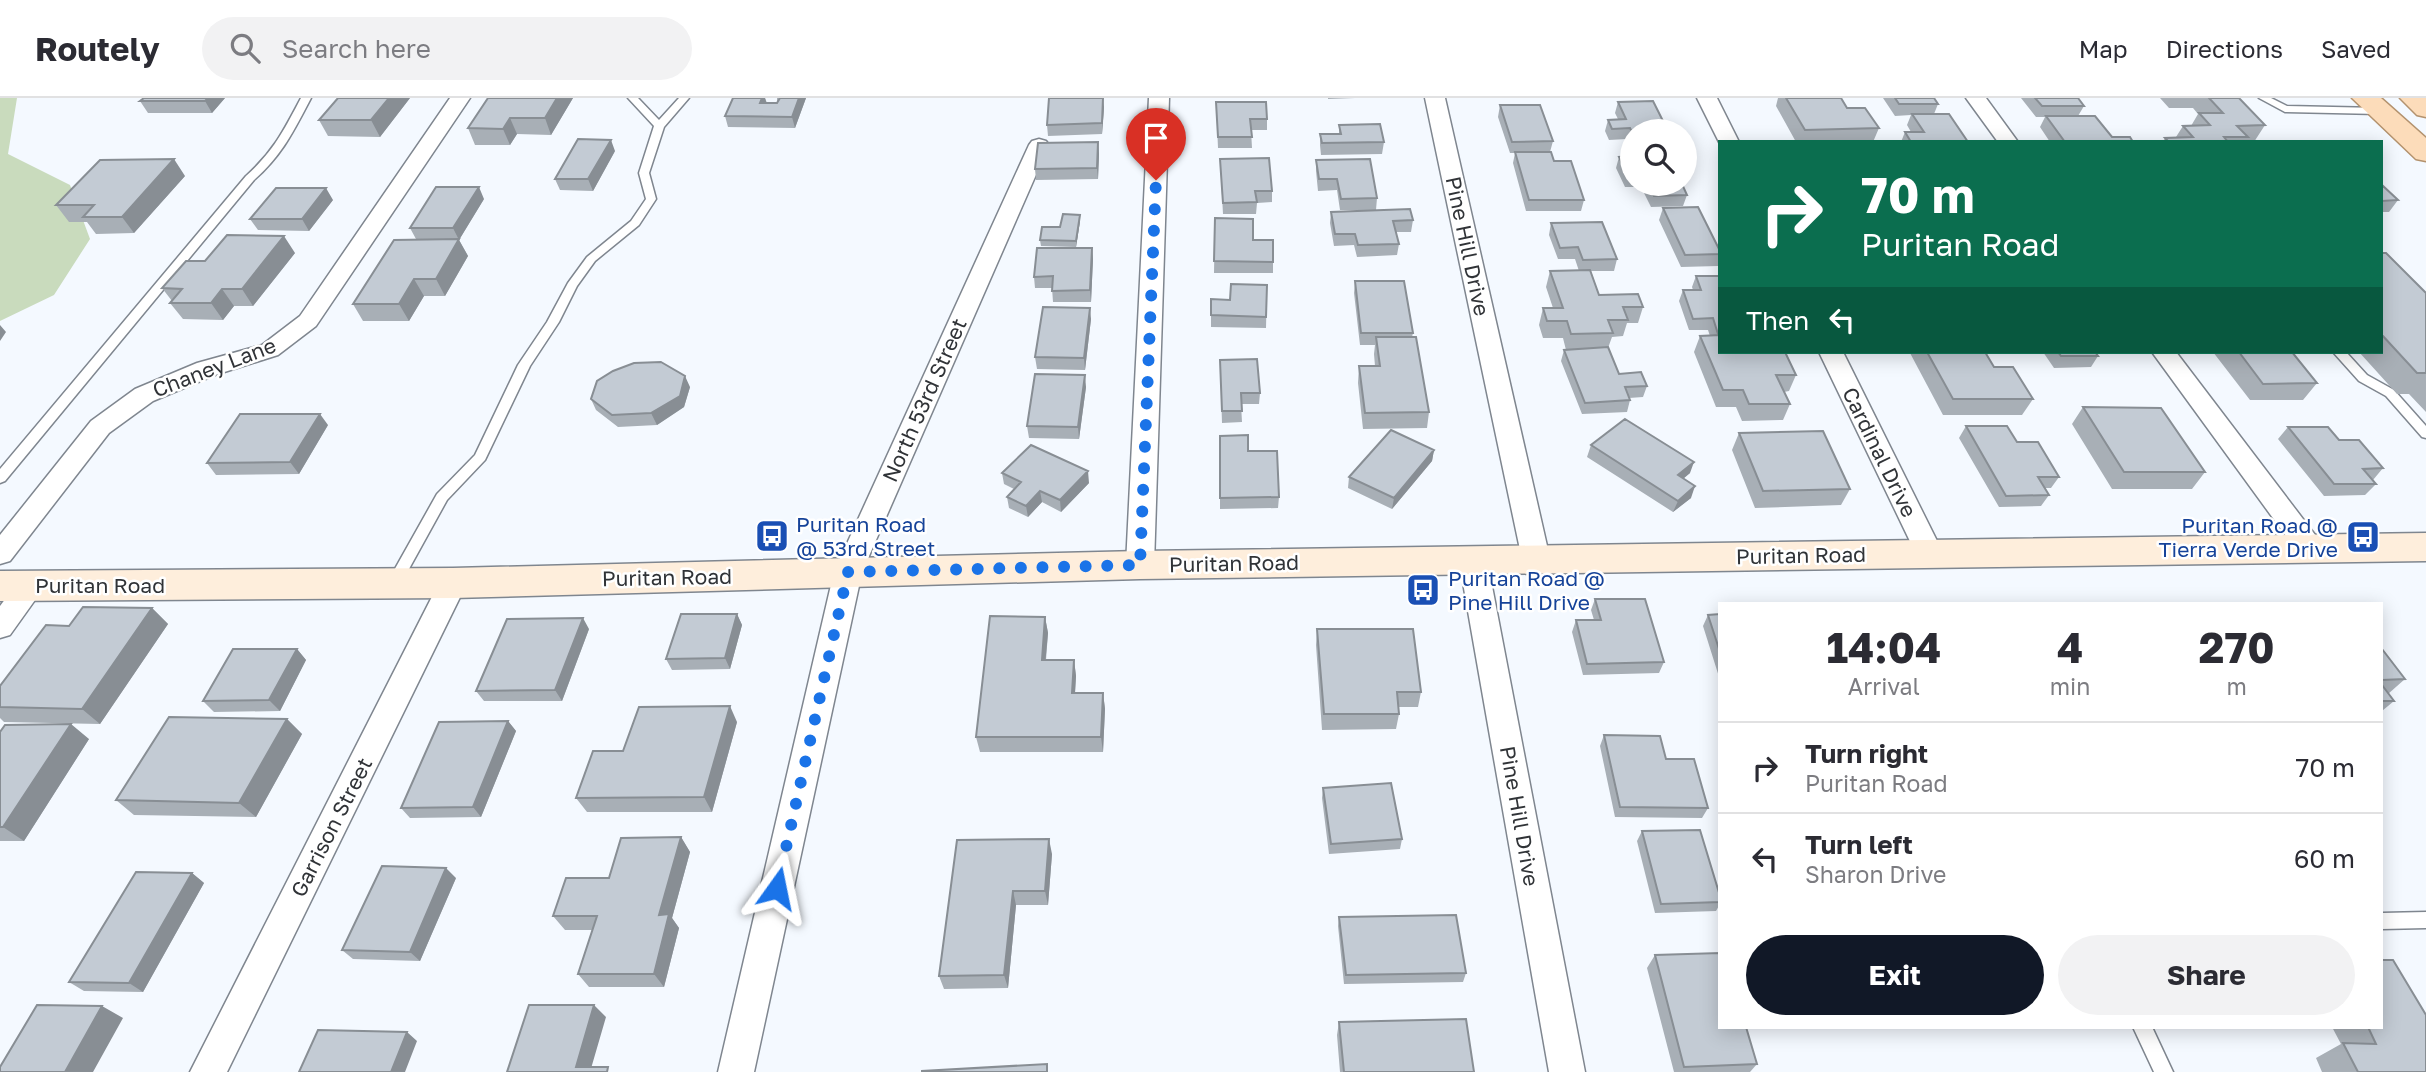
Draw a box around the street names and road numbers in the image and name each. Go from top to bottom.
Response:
street label: Pine Hill Drive [1441,174,1495,318]
street label: North 53rd Street [876,314,972,486]
street label: Chaney Lane [149,332,279,402]
street label: Cardinal Drive [1837,383,1923,521]
street label: Puritan Road [1736,541,1866,569]
street label: Puritan Road [1169,549,1299,577]
street label: Puritan Road [602,563,732,591]
street label: Puritan Road [35,572,165,598]
street label: Pine Hill Drive [1495,744,1545,888]
street label: Garrison Street [285,753,377,901]

